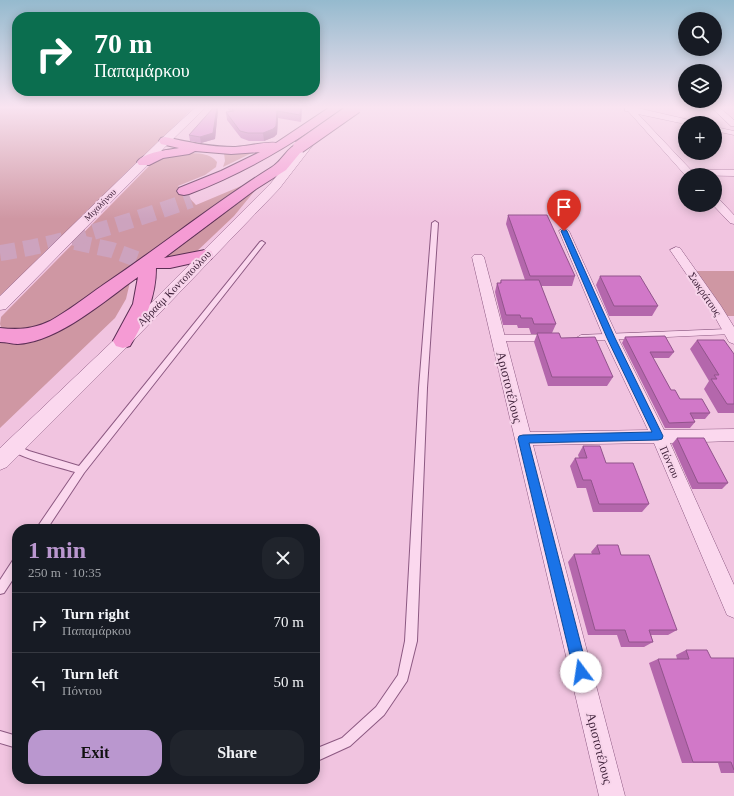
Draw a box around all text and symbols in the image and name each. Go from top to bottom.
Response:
map controls [678,12,722,212]
button: search [678,12,722,56]
icon: right [28,28,80,80]
text: 70 m [94,28,152,59]
text: Παπαμάρκου [94,61,190,81]
button: layers [678,64,722,108]
button: + [678,116,722,160]
button: − [678,168,722,212]
street label: Μιχαλήνου [82,187,118,223]
pin [547,190,581,231]
icon: arrive [553,196,575,218]
street label: Αβραάμ Κοντοπούλου [135,247,214,328]
street label: Σωκράτους [686,270,724,319]
street label: Αριστοτέλους [493,350,526,425]
street label: Πόντου [658,444,683,480]
text: 1 min [28,537,86,563]
button: close [262,537,304,579]
text: 250 m · 10:35 [28,565,101,580]
text: Turn right [62,606,129,622]
icon: right [28,612,50,634]
text: 70 m [274,614,304,630]
text: Παπαμάρκου [62,623,131,638]
position arrow [560,651,602,693]
text: Turn left [62,666,119,682]
icon: left [28,672,50,694]
text: 50 m [274,674,304,690]
text: Πόντου [62,683,102,698]
street label: Αριστοτέλους [583,711,616,786]
button: Exit [28,730,162,776]
button: Share [170,730,304,776]

